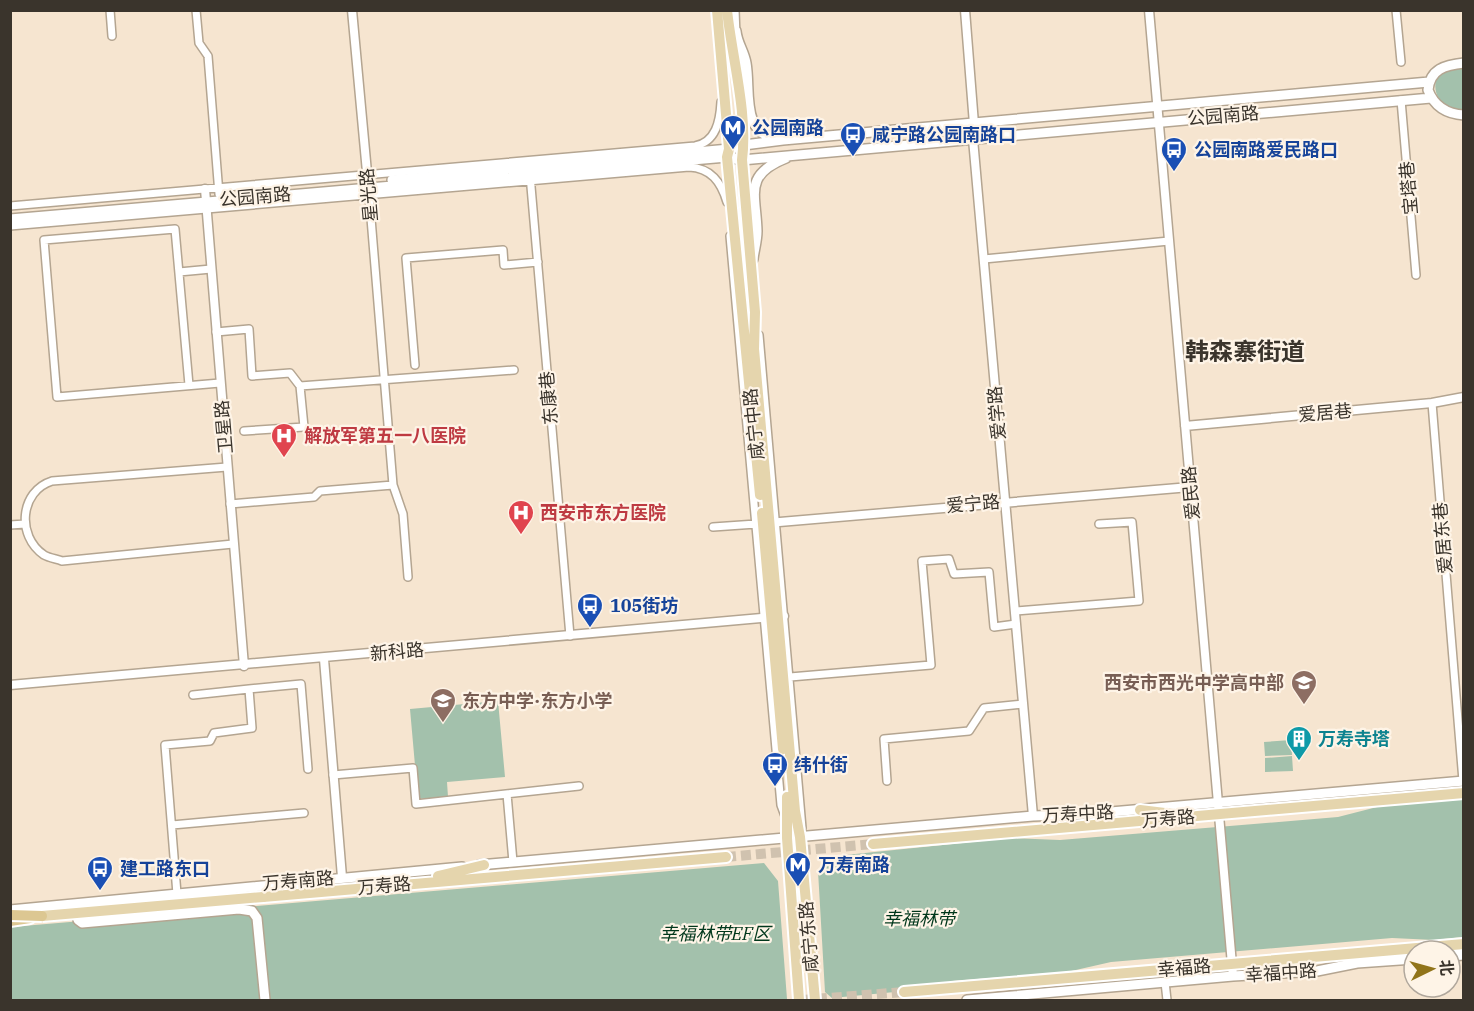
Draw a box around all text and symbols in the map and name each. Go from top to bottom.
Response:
street label: 公园南路 [1186,101,1260,130]
metro station icon: 公园南路 [718,113,748,151]
place label: 公园南路 [752,116,824,139]
bus stop icon: 咸宁路公园南路口 [838,120,868,158]
place label: 咸宁路公园南路口 [872,123,1016,146]
bus stop icon: 公园南路爱民路口 [1159,135,1189,173]
place label: 公园南路爱民路口 [1194,138,1338,161]
street label: 宝塔巷 [1395,160,1422,216]
street label: 星光路 [355,167,382,223]
street label: 公园南路 [218,182,292,211]
district label: 韩森寨街道 [1185,335,1305,367]
street label: 东康巷 [535,370,562,426]
street label: 爱学路 [983,385,1010,441]
street label: 咸宁中路 [738,387,769,461]
street label: 卫星路 [210,399,237,455]
street label: 爱居巷 [1297,399,1353,426]
hospital icon: 解放军第五一八医院 [269,421,299,459]
place label: 解放军第五一八医院 [304,424,466,447]
street label: 爱民路 [1177,465,1204,521]
street label: 爱宁路 [945,490,1001,517]
hospital icon: 西安市东方医院 [506,498,536,536]
place label: 西安市东方医院 [540,501,666,524]
street label: 爱居东巷 [1428,501,1457,575]
bus stop icon: 105街坊 [575,591,605,629]
place label: 105街坊 [610,594,678,617]
street label: 新科路 [369,638,425,665]
school or university icon: 西安市西光中学高中部 [1289,668,1319,706]
place label: 西安市西光中学高中部 [1104,671,1284,694]
school or university icon: 东方中学·东方小学 [428,686,458,724]
place label: 东方中学·东方小学 [462,689,612,712]
building icon: 万寿寺塔 [1284,724,1314,762]
place label: 万寿寺塔 [1318,727,1390,750]
bus stop icon: 纬什街 [760,750,790,788]
place label: 纬什街 [794,753,848,776]
street label: 万寿中路 [1041,800,1115,827]
street label: 万寿路 [1140,805,1196,832]
metro station icon: 万寿南路 [783,850,813,888]
place label: 万寿南路 [818,853,890,876]
bus stop icon: 建工路东口 [85,854,115,892]
place label: 建工路东口 [120,857,210,880]
street label: 万寿南路 [261,866,335,895]
street label: 万寿路 [356,872,412,899]
street label: 咸宁东路 [794,900,823,974]
park label: 幸福林带 [883,907,958,930]
park label: 幸福林带EF区 [660,922,773,945]
north arrow [1402,939,1462,999]
street label: 幸福路 [1156,954,1212,981]
street label: 幸福中路 [1244,959,1318,986]
text: 北 [1436,959,1458,977]

